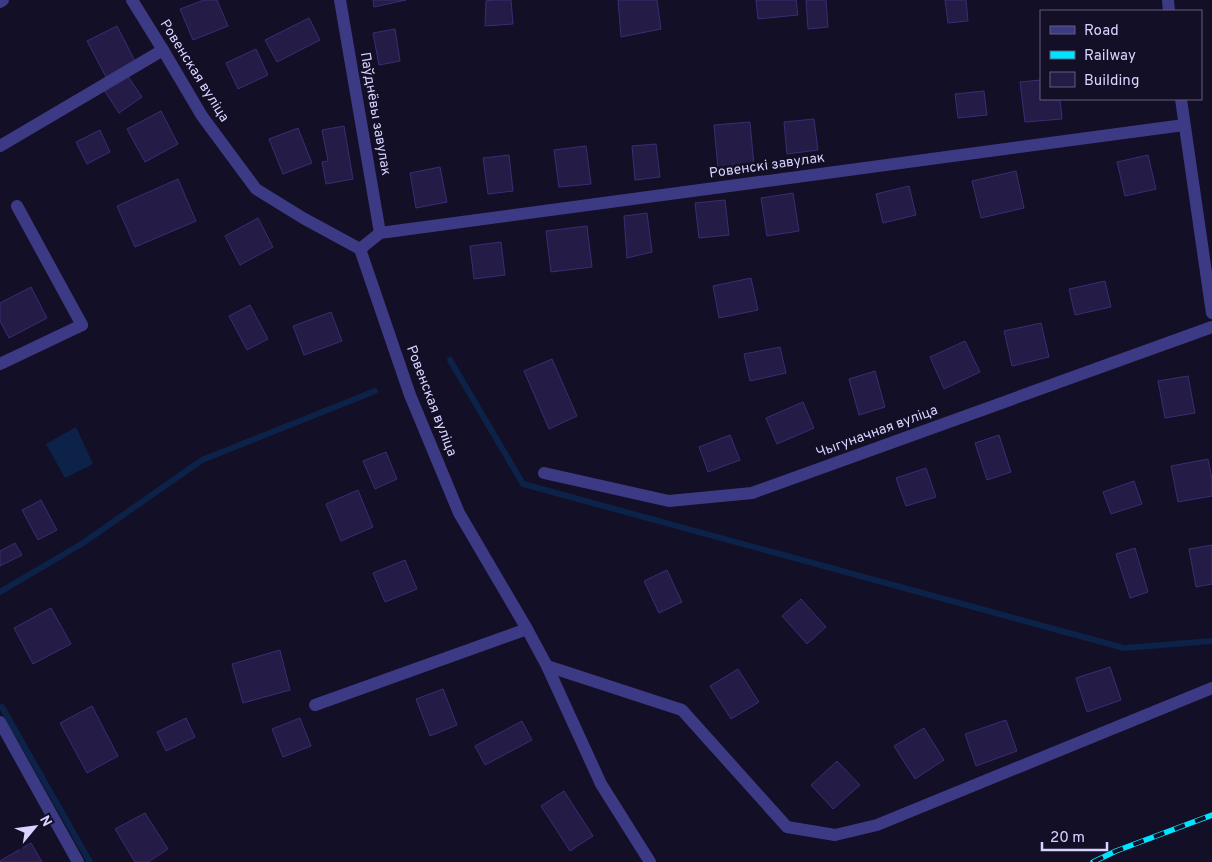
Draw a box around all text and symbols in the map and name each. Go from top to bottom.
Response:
legend [1040,10,1202,100]
street label: Ровенская вуліца [156,17,232,125]
text: Road [1084,22,1119,41]
text: Railway [1084,47,1136,66]
street label: Паўднёвы завулак [356,51,394,177]
text: Building [1084,72,1139,91]
street label: Ровенскі завулак [708,149,826,183]
street label: Ровенская вуліца [402,343,460,459]
street label: Чыгуначная вуліца [814,402,940,462]
north arrow [10,802,60,852]
text: N [35,813,55,830]
scale bar [1042,820,1107,852]
text: 20 m [1050,829,1085,848]

